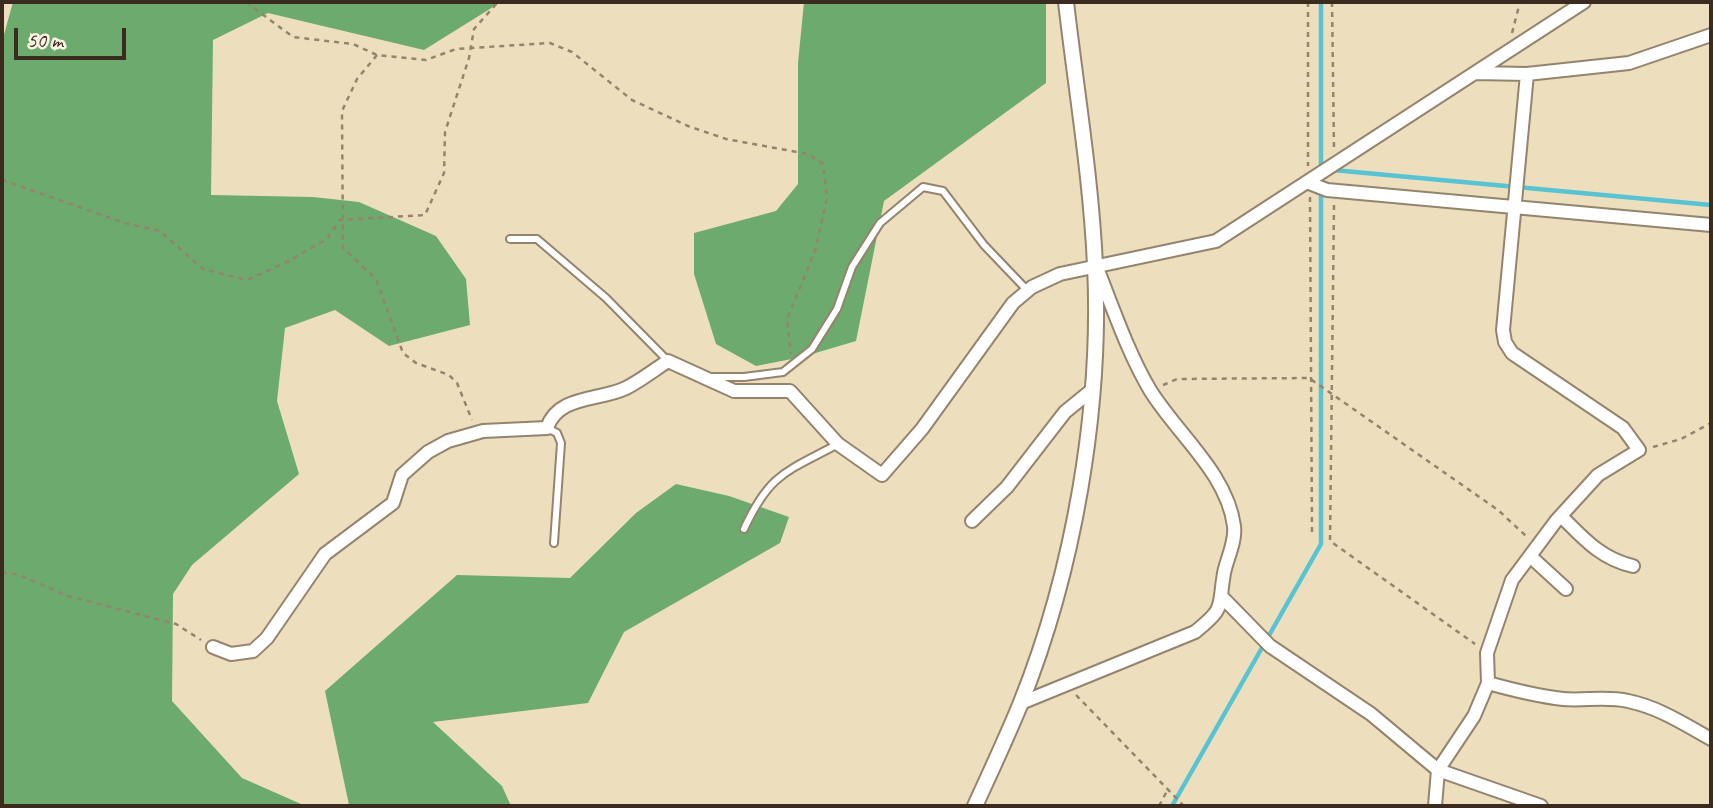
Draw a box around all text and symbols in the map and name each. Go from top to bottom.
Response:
scale bar [18,14,130,58]
text: 50 m [27,27,63,53]

